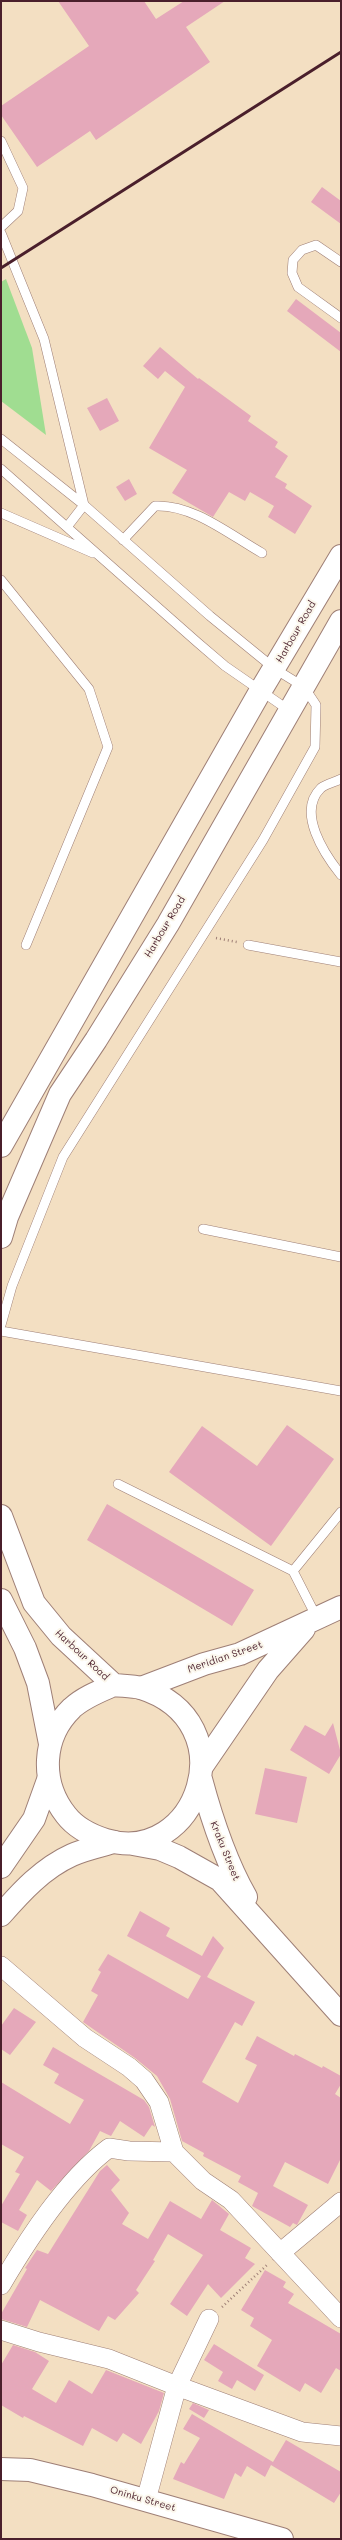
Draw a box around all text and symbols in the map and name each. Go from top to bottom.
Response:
street label: Harbour Road [273,599,319,665]
street label: Harbour Road [142,894,188,960]
street label: Harbour Road [53,1627,111,1683]
street label: Meridian Street [186,1639,264,1675]
street label: Kraku Street [208,1819,242,1883]
street label: Oninku Street [109,2484,177,2514]

